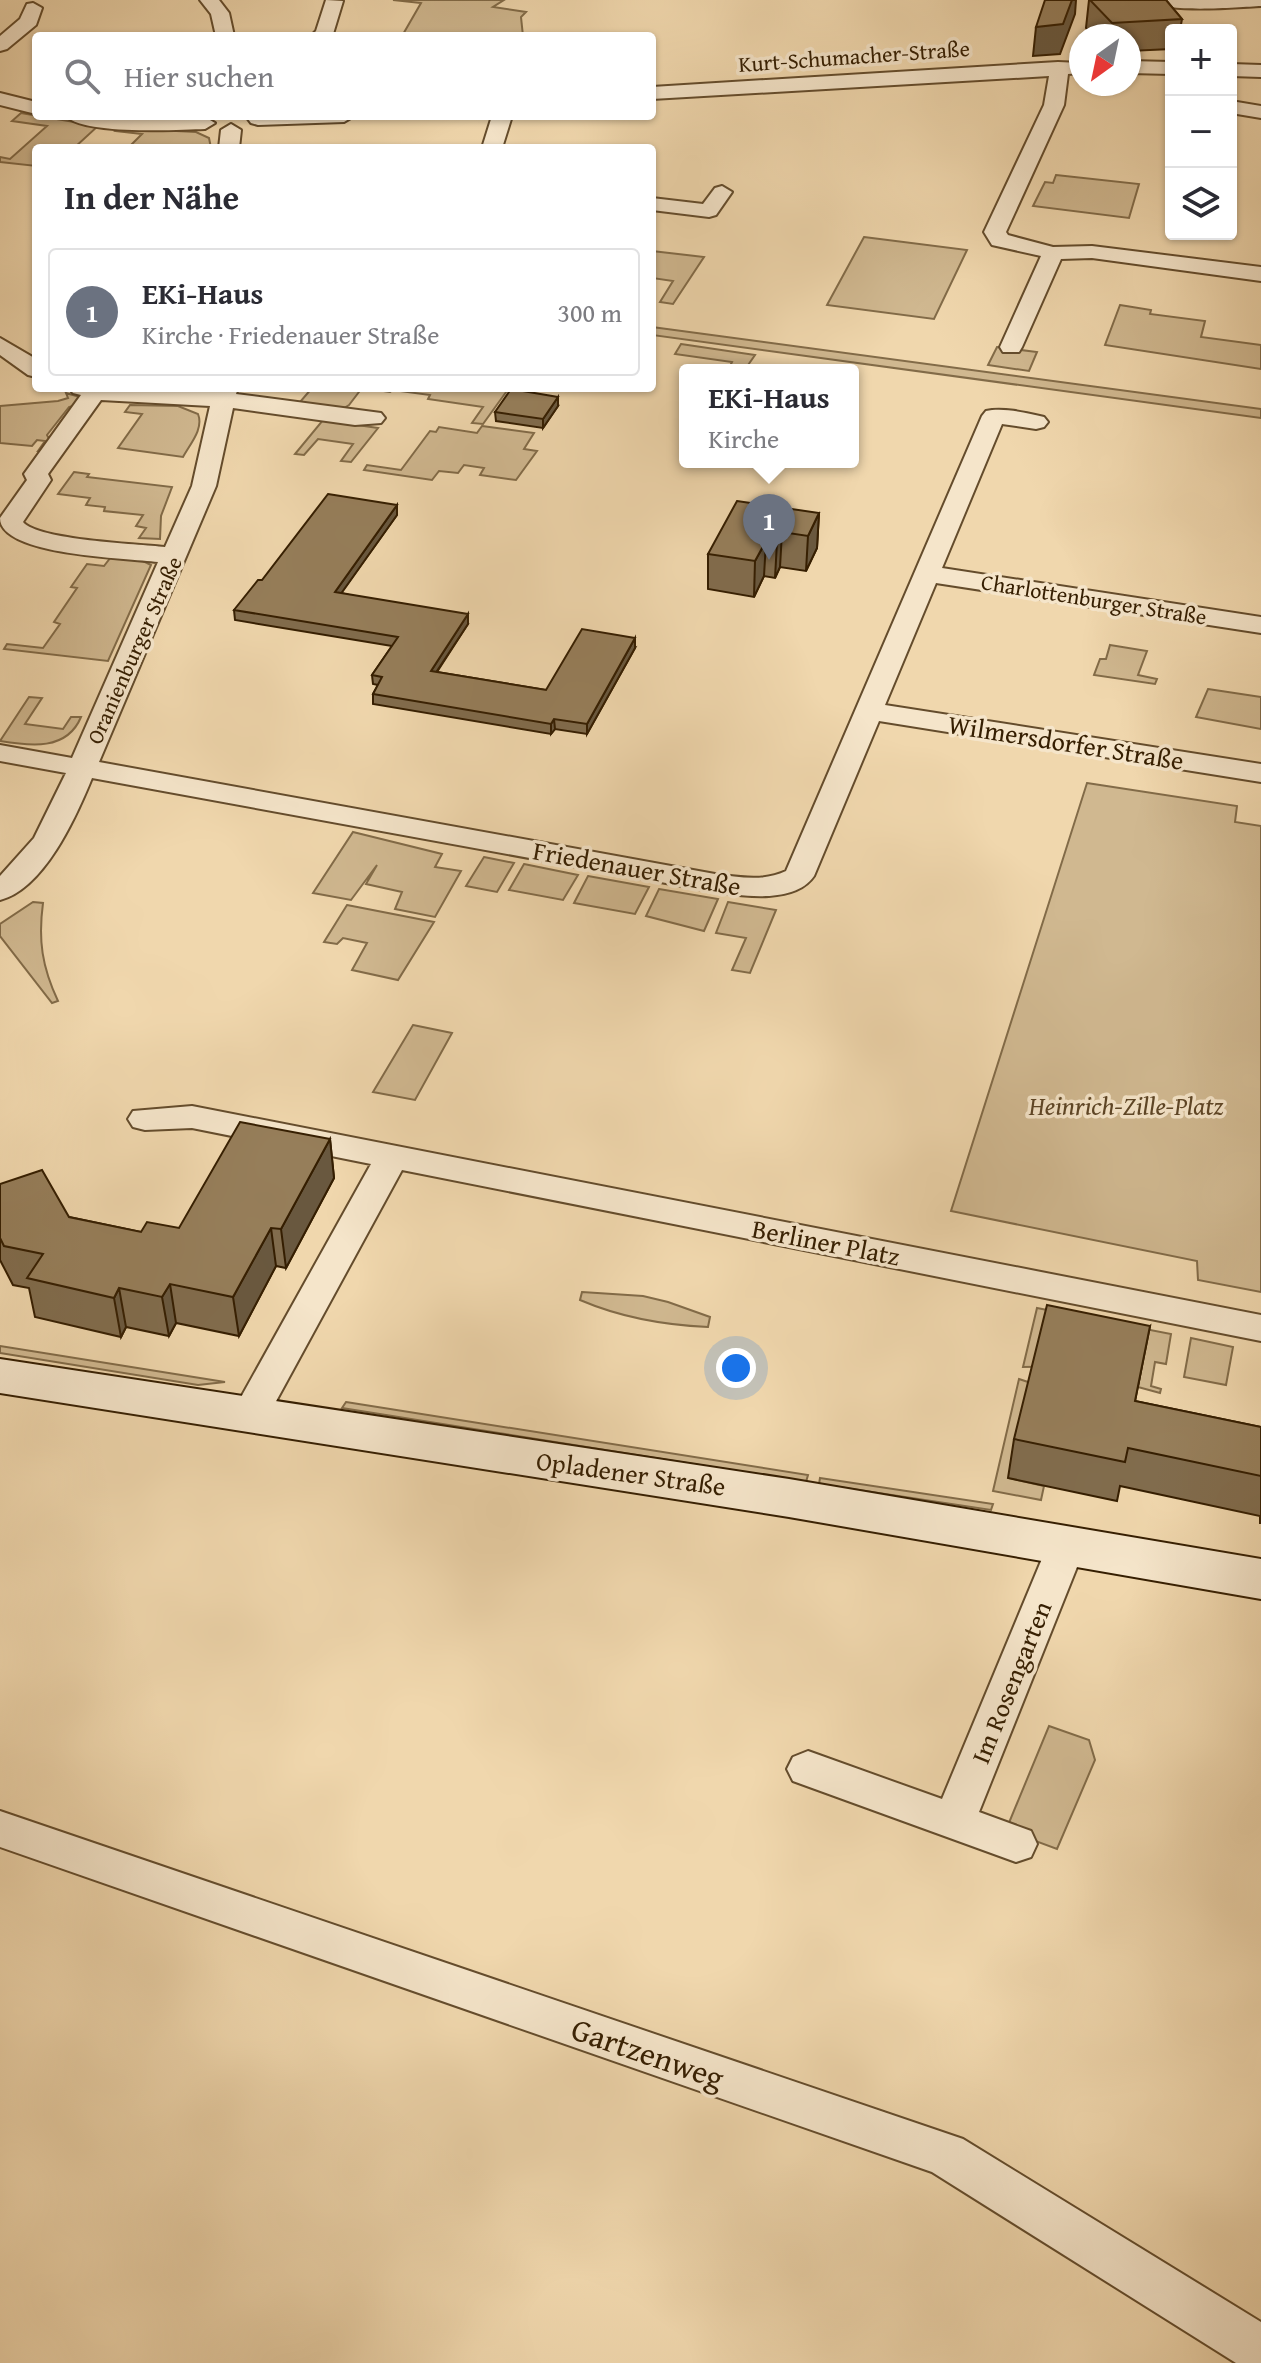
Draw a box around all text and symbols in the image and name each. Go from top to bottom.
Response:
north arrow [1069,24,1141,96]
map controls [1165,24,1237,240]
button: + [1165,24,1237,96]
search box [32,32,656,120]
street label: Kurt-Schumacher-Straße [737,32,971,80]
icon: search [60,54,104,98]
text: Hier suchen [124,54,274,98]
button: − [1165,96,1237,168]
button: layers [1165,168,1237,240]
text: In der Nähe [64,172,239,221]
text: EKi-Haus [142,271,263,315]
text: 1 [85,293,99,332]
text: 300 m [557,293,622,332]
text: Kirche · Friedenauer Straße [142,315,439,354]
popup [679,364,859,468]
text: EKi-Haus [708,375,830,419]
text: Kirche [708,419,779,458]
pin: 1 [743,494,795,560]
street label: Oranienburger Straße [78,551,190,749]
street label: Charlottenburger Straße [979,565,1209,633]
street label: Wilmersdorfer Straße [945,704,1187,780]
street label: Friedenauer Straße [530,831,744,905]
park label: Heinrich-Zille-Platz [1028,1086,1223,1125]
street label: Berliner Platz [749,1209,903,1275]
your location [716,1348,756,1388]
street label: Opladener Straße [534,1440,728,1506]
street label: Im Rosengarten [961,1594,1061,1769]
street label: Gartzenweg [565,2005,731,2101]

